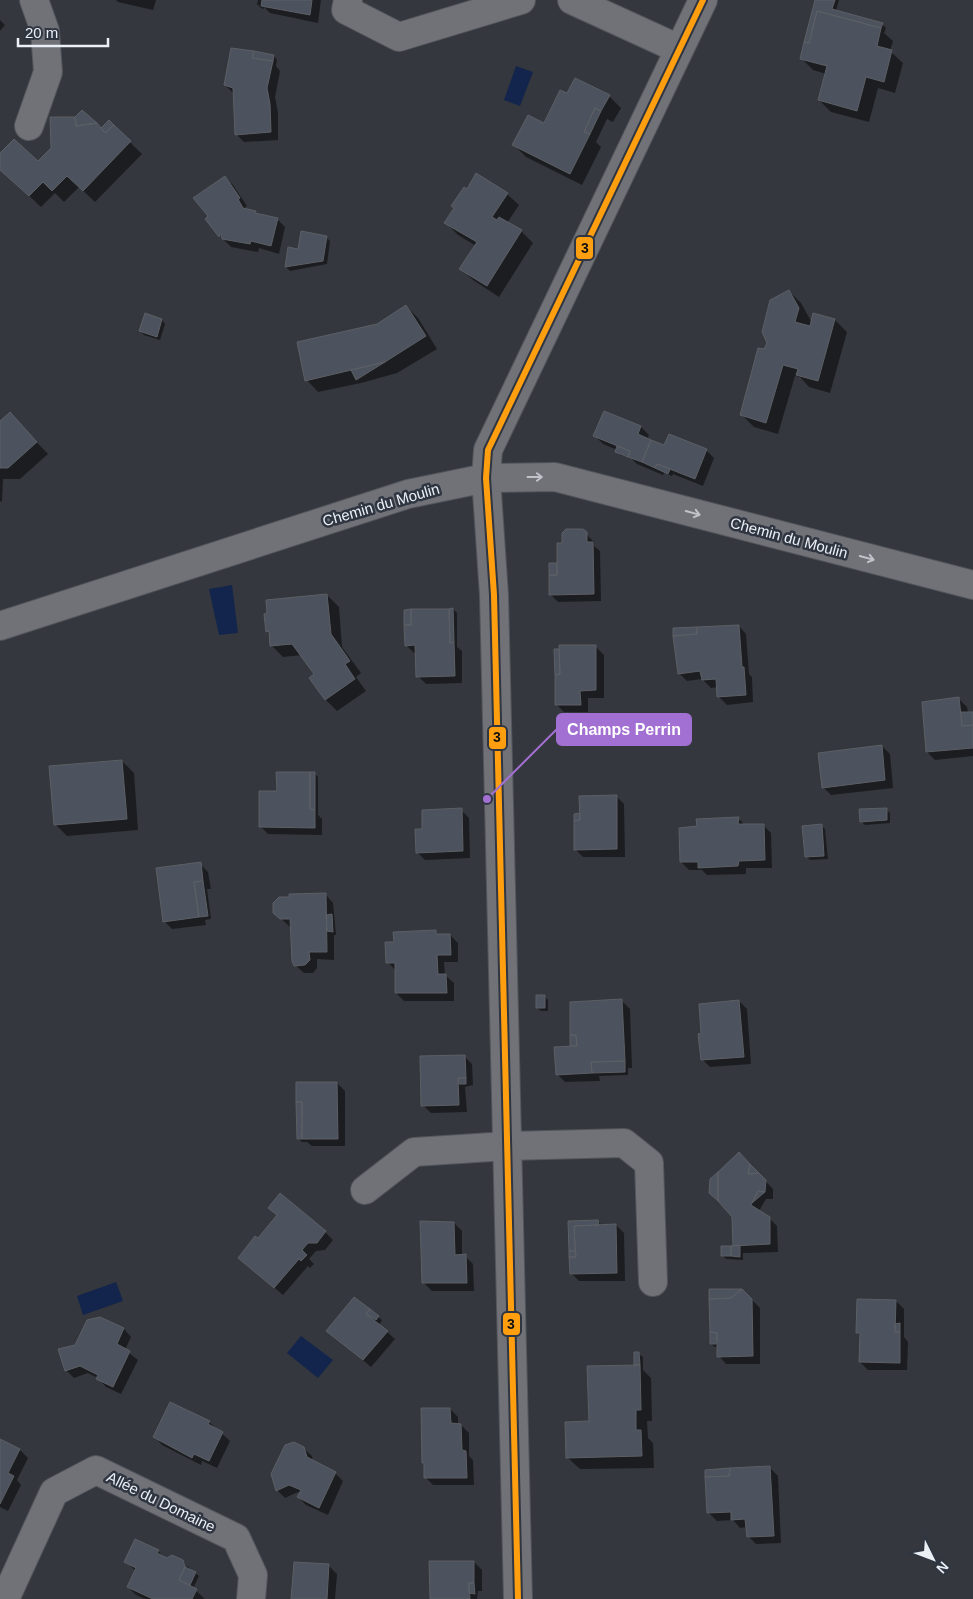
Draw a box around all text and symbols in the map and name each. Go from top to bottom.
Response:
scale bar [18,15,108,47]
text: 20 m [25,24,58,41]
line badge: 3 [575,236,594,260]
text: 3 [581,240,589,256]
one-way arrow [526,472,543,482]
street label: Chemin du Moulin [320,480,441,529]
one-way arrow [685,509,701,518]
street label: Chemin du Moulin [729,514,850,561]
one-way arrow [859,554,875,563]
callout: Champs Perrin [557,714,691,745]
text: Champs Perrin [567,721,681,738]
line badge: 3 [488,726,507,750]
text: 3 [493,729,501,745]
line badge: 3 [502,1312,521,1336]
text: 3 [507,1316,515,1332]
street label: Allée du Domaine [104,1468,218,1535]
north arrow [908,1534,958,1584]
text: N [933,1559,952,1577]

